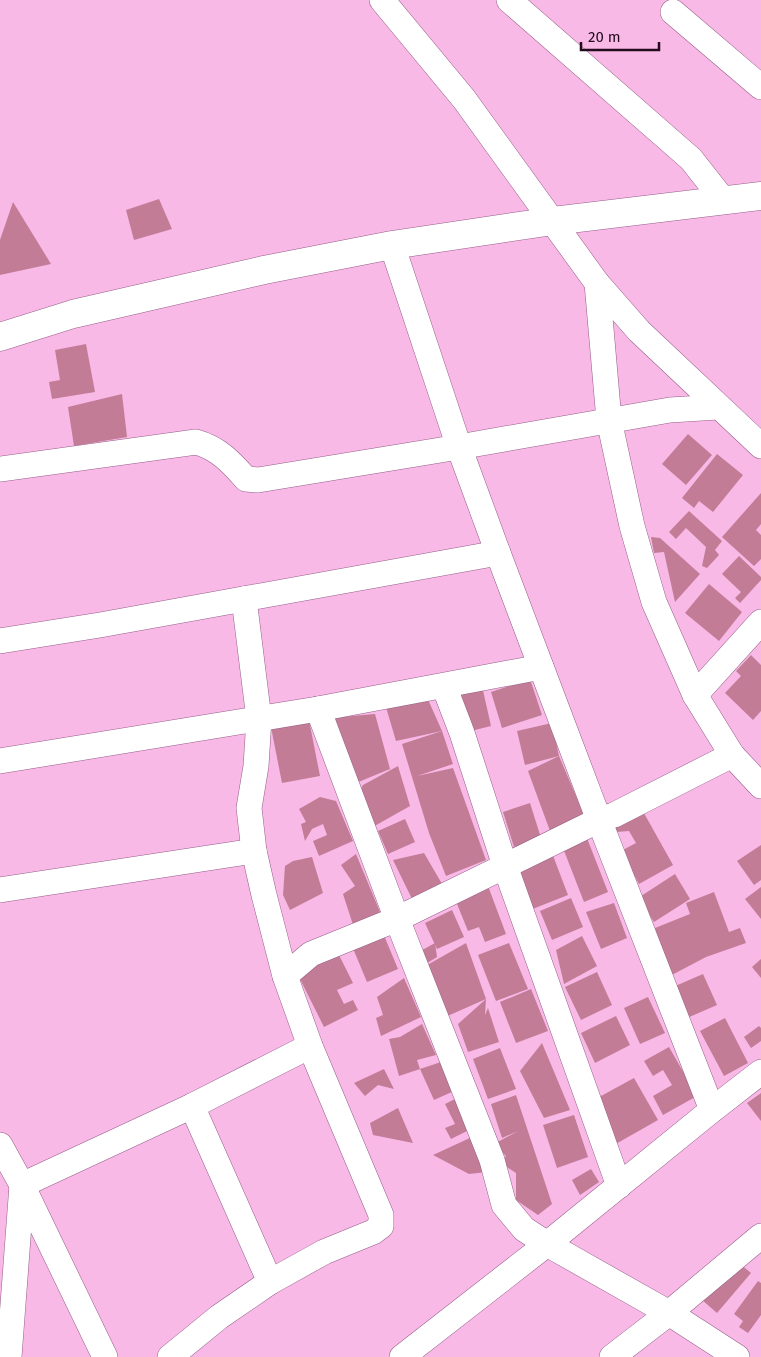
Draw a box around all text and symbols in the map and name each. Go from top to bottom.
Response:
scale bar [581,20,658,52]
text: 20 m [588,28,621,46]

